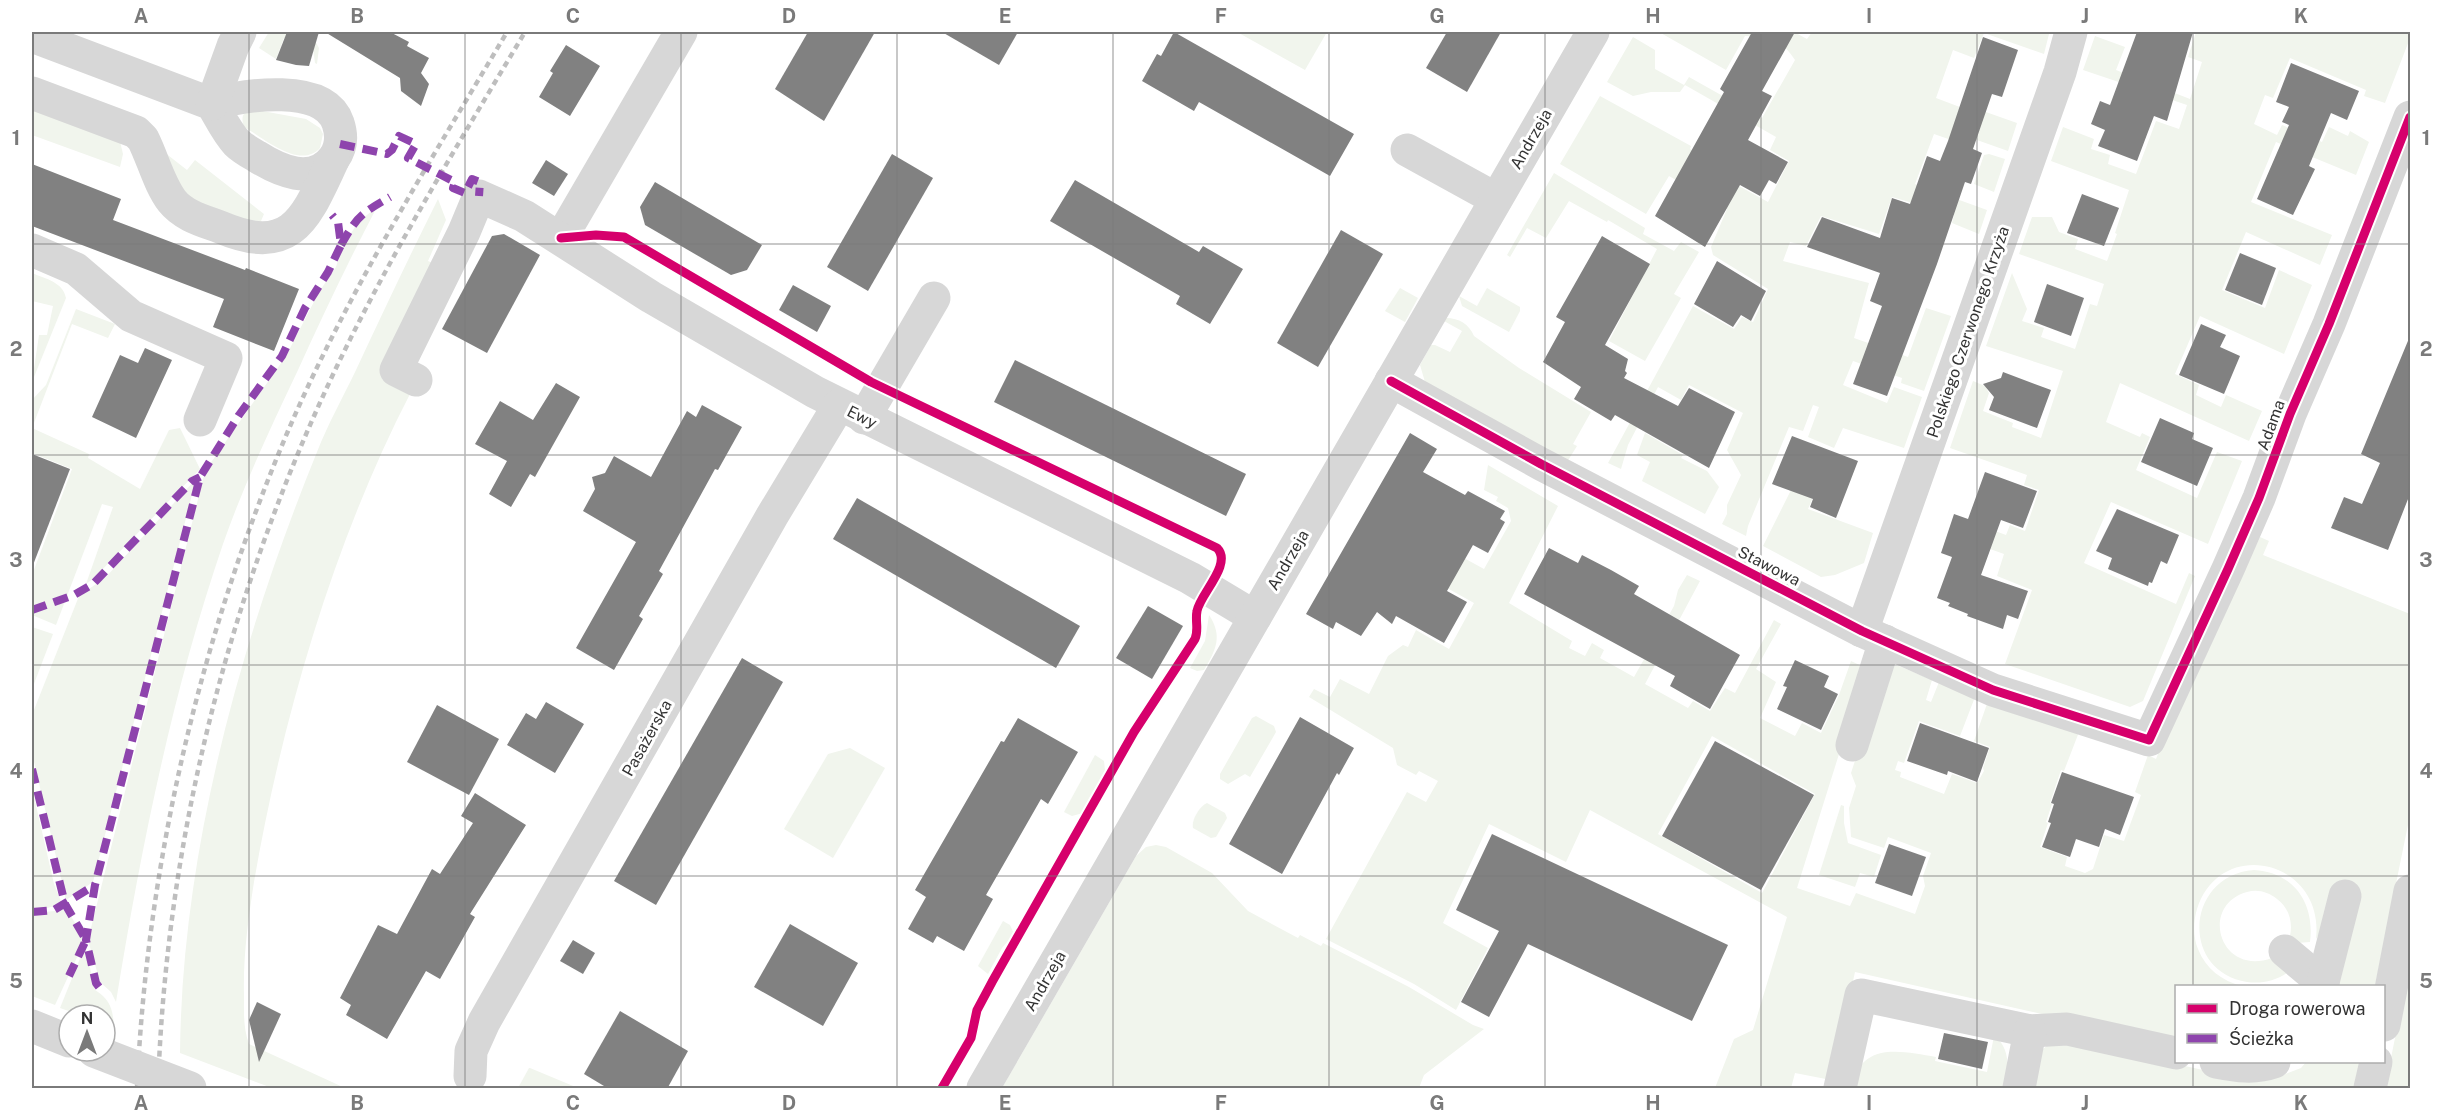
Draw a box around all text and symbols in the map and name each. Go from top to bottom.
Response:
text: A [134,4,148,28]
text: B [350,4,364,28]
text: C [566,4,580,28]
text: D [782,4,796,28]
text: E [999,4,1011,28]
text: F [1215,4,1227,28]
text: G [1429,4,1445,28]
text: H [1645,4,1661,28]
text: I [1866,4,1872,28]
text: J [2081,4,2089,28]
text: K [2294,4,2308,28]
street label: Andrzeja [1506,106,1556,172]
text: 1 [12,126,20,150]
text: 1 [2422,126,2430,150]
street label: Polskiego Czerwonego Krzyża [1923,224,2013,440]
text: 2 [10,337,22,361]
text: 2 [2420,337,2432,361]
street label: Adama [2253,397,2289,453]
street label: Ewy [844,402,880,433]
street label: Andrzeja [1263,527,1313,593]
street label: Stawowa [1735,542,1803,590]
text: 3 [9,548,23,572]
text: 3 [2419,548,2433,572]
street label: Pasażerska [618,697,676,779]
text: 4 [9,759,23,783]
text: 4 [2419,759,2433,783]
street label: Andrzeja [1020,948,1070,1014]
text: 5 [9,969,23,993]
text: 5 [2419,969,2433,993]
legend [2175,985,2385,1063]
text: Droga rowerowa [2229,998,2365,1019]
north arrow [57,1003,117,1063]
text: N [81,1009,93,1028]
text: Ścieżka [2229,1027,2294,1049]
text: A [134,1091,148,1115]
text: B [350,1091,364,1115]
text: C [566,1091,580,1115]
text: D [782,1091,796,1115]
text: E [999,1091,1011,1115]
text: F [1215,1091,1227,1115]
text: G [1429,1091,1445,1115]
text: H [1645,1091,1661,1115]
text: I [1866,1091,1872,1115]
text: J [2081,1091,2089,1115]
text: K [2294,1091,2308,1115]

